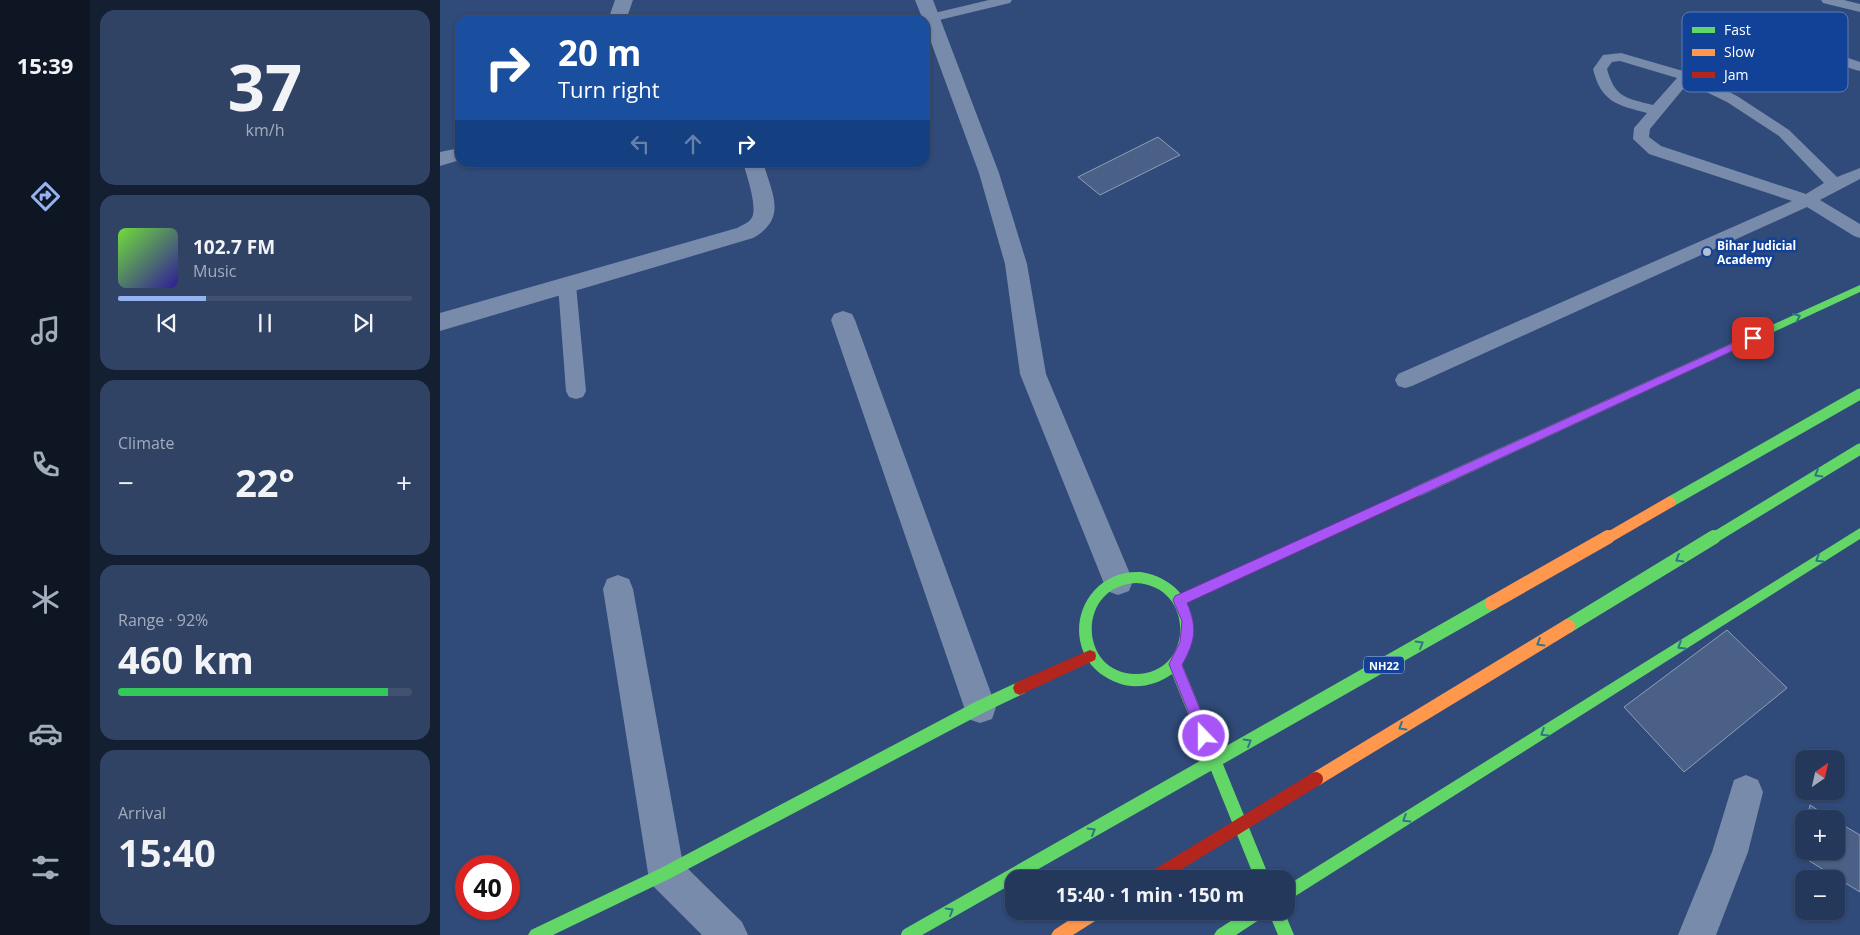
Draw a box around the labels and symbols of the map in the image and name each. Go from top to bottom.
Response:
legend [1682,12,1848,92]
text: Fast [1724,20,1751,39]
text: Slow [1724,42,1755,61]
text: Jam [1722,65,1749,84]
place label: Bihar Judicial Academy [1717,237,1796,268]
marker: Bihar Judicial Academy [1701,246,1713,258]
one-way arrow [1791,314,1800,324]
pin [1732,317,1774,359]
one-way arrow [1815,468,1824,478]
one-way arrow [1676,552,1685,562]
one-way arrow [1815,553,1824,563]
one-way arrow [1537,636,1546,646]
one-way arrow [1678,640,1687,649]
one-way arrow [1414,641,1423,651]
road number: NH22 [1364,656,1404,674]
position arrow [1177,709,1229,761]
one-way arrow [1398,721,1407,731]
one-way arrow [1540,726,1549,736]
one-way arrow [1243,738,1252,748]
north arrow [1795,750,1845,800]
one-way arrow [1403,813,1412,823]
one-way arrow [1086,827,1095,837]
speed limit sign: 40 [455,855,520,920]
one-way arrow [945,907,954,917]

